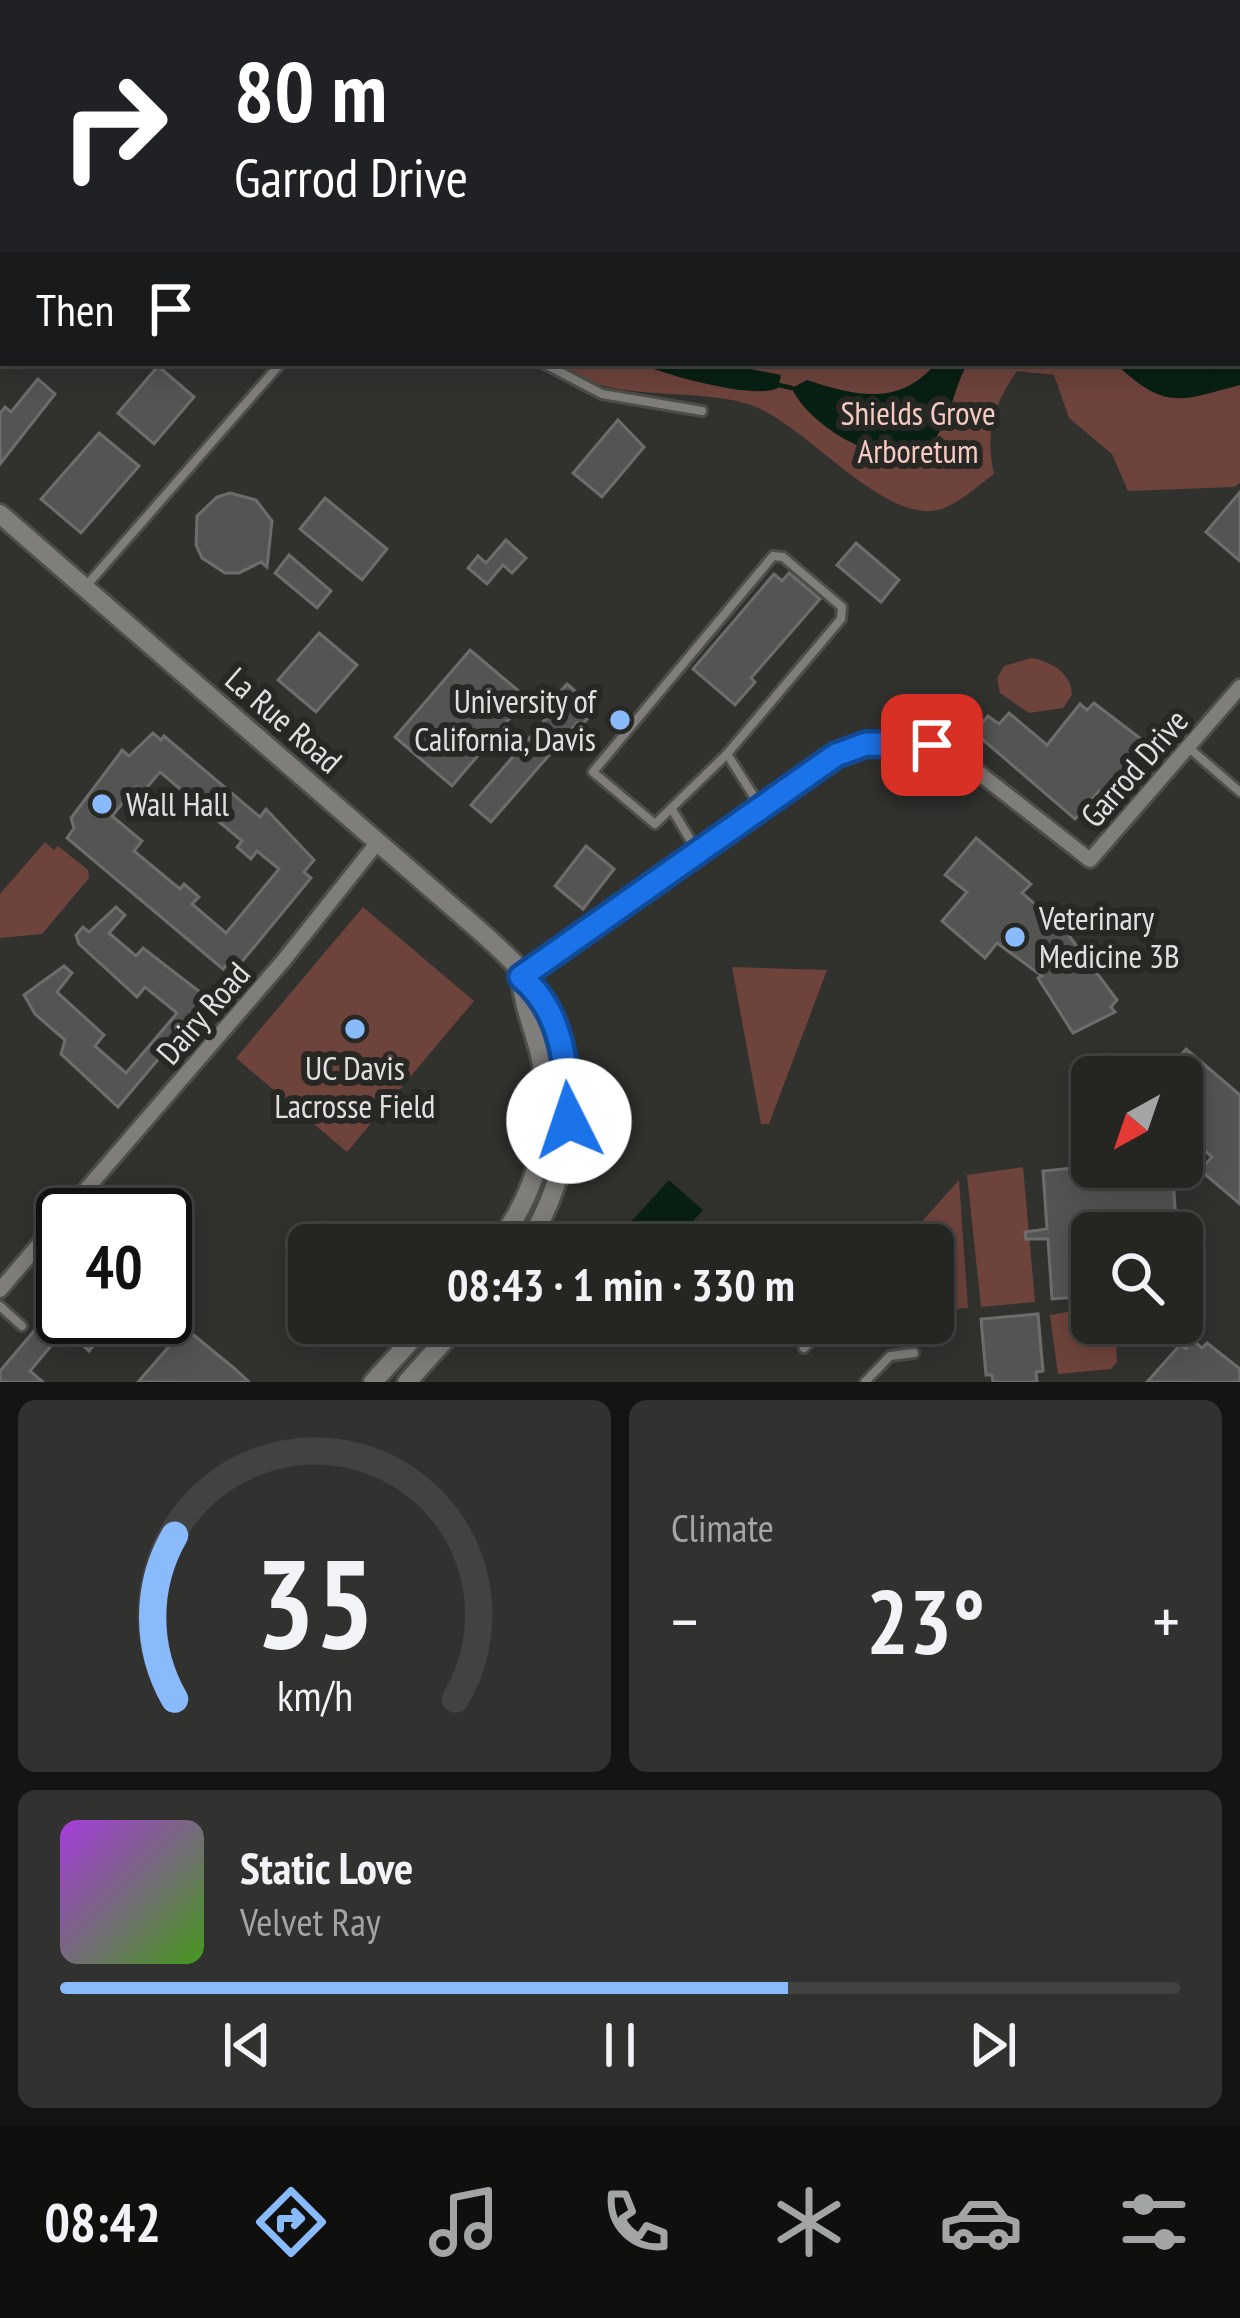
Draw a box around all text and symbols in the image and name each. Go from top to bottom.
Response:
text: 80 m [234,36,387,145]
icon: right [36,48,192,204]
text: Garrod Drive [234,142,468,212]
icon: arrive [138,276,204,342]
text: Then [36,280,114,338]
park label: Shields Grove Arboretum [840,391,996,472]
street label: La Rue Road [217,657,351,782]
place label: University of California, Davis [414,679,598,760]
pin [881,694,983,796]
street label: Garrod Drive [1070,700,1197,836]
marker: University of California, Davis [607,707,633,733]
icon: arrive [899,712,965,778]
place label: Wall Hall [126,782,229,825]
marker: Wall Hall [89,791,115,817]
place label: Veterinary Medicine 3B [1038,896,1180,977]
marker: Veterinary Medicine 3B [1002,924,1028,950]
street label: Dairy Road [147,953,259,1073]
marker: UC Davis Lacrosse Field [342,1016,368,1042]
place label: UC Davis Lacrosse Field [275,1046,435,1127]
north arrow [1071,1056,1203,1188]
map controls [1071,1056,1203,1344]
position arrow [506,1058,632,1184]
speed limit sign: 40 [36,1188,192,1344]
button: search [1071,1212,1203,1344]
text: 08:43 · 1 min · 330 m [447,1255,795,1313]
text: Climate [671,1502,774,1553]
text: 35 [255,1521,374,1682]
text: 23° [866,1562,985,1679]
text: − [671,1578,698,1663]
text: + [1153,1578,1180,1663]
text: km/h [276,1667,353,1723]
text: Static Love [240,1838,413,1896]
text: Velvet Ray [240,1896,381,1947]
icon: previous [214,2012,280,2078]
icon: pause [587,2012,653,2078]
icon: next [960,2012,1026,2078]
icon: directions [249,2180,333,2264]
icon: music [422,2180,506,2264]
icon: phone [594,2180,678,2264]
icon: climate [767,2180,851,2264]
icon: car [939,2180,1023,2264]
icon: filters [1112,2180,1196,2264]
text: 08:42 [44,2187,161,2257]

